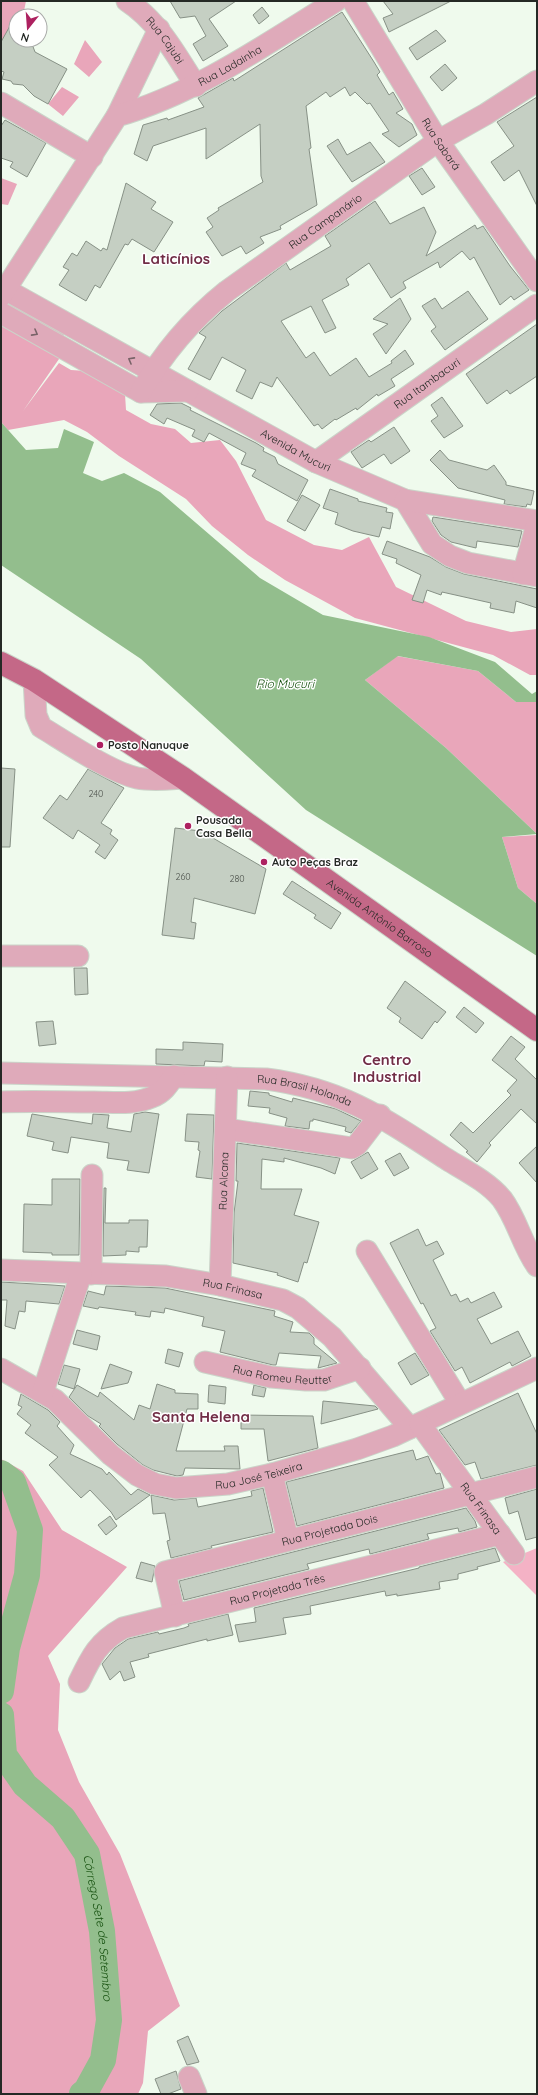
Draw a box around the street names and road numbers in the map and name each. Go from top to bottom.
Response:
street label: Rua Cajubi [143,14,187,66]
street label: Rua Ladainha [196,42,264,89]
street label: Rua Sabará [419,115,464,173]
street label: Rua Campanário [286,190,365,252]
street label: Rua Itambacuri [391,355,463,412]
street label: Avenida Mucuri [258,426,333,475]
street label: Avenida Antônio Barroso [324,876,436,961]
street label: Rua Brasil Holanda [257,1072,354,1109]
street label: Rua Alcana [216,1152,231,1210]
street label: Rua Frinasa [202,1275,264,1302]
street label: Rua Romeu Reutter [232,1362,335,1387]
street label: Rua José Teixeira [215,1458,304,1492]
street label: Rua Frinasa [457,1479,504,1537]
street label: Rua Projetada Dois [280,1511,379,1549]
street label: Rua Projetada Três [228,1571,326,1608]

